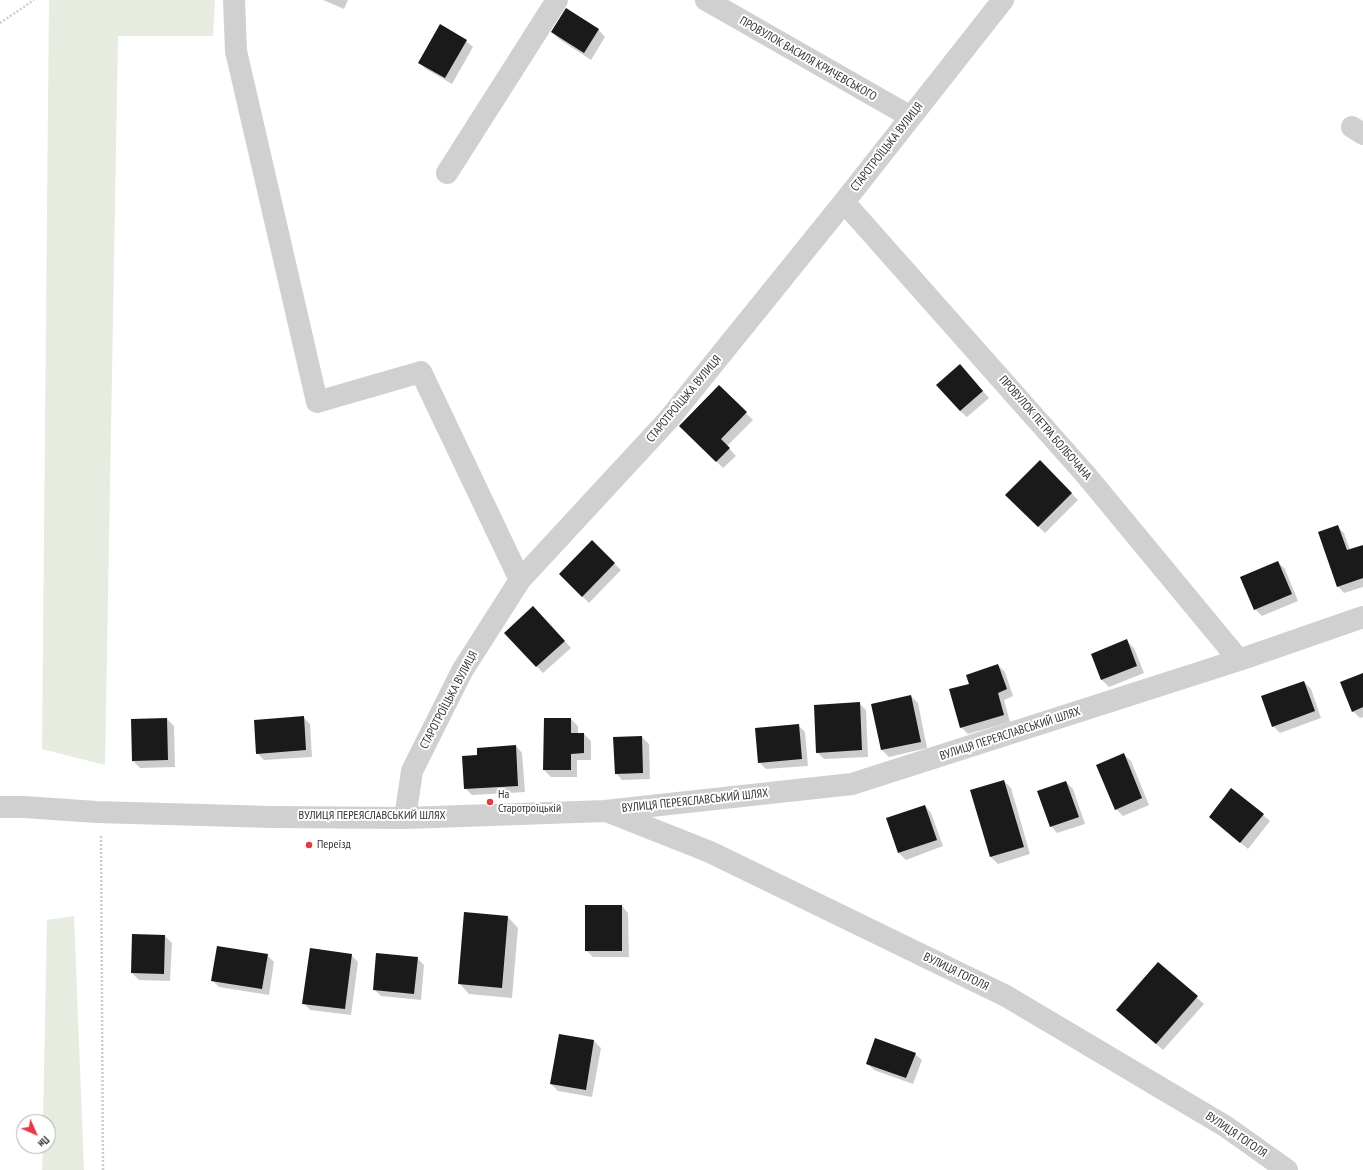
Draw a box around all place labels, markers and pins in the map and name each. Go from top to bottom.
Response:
place label: На Старотроїцькій [498,788,561,816]
marker: На Старотроїцькій [485,797,495,807]
place label: Переїзд [317,838,351,852]
marker: Переїзд [304,840,314,850]

